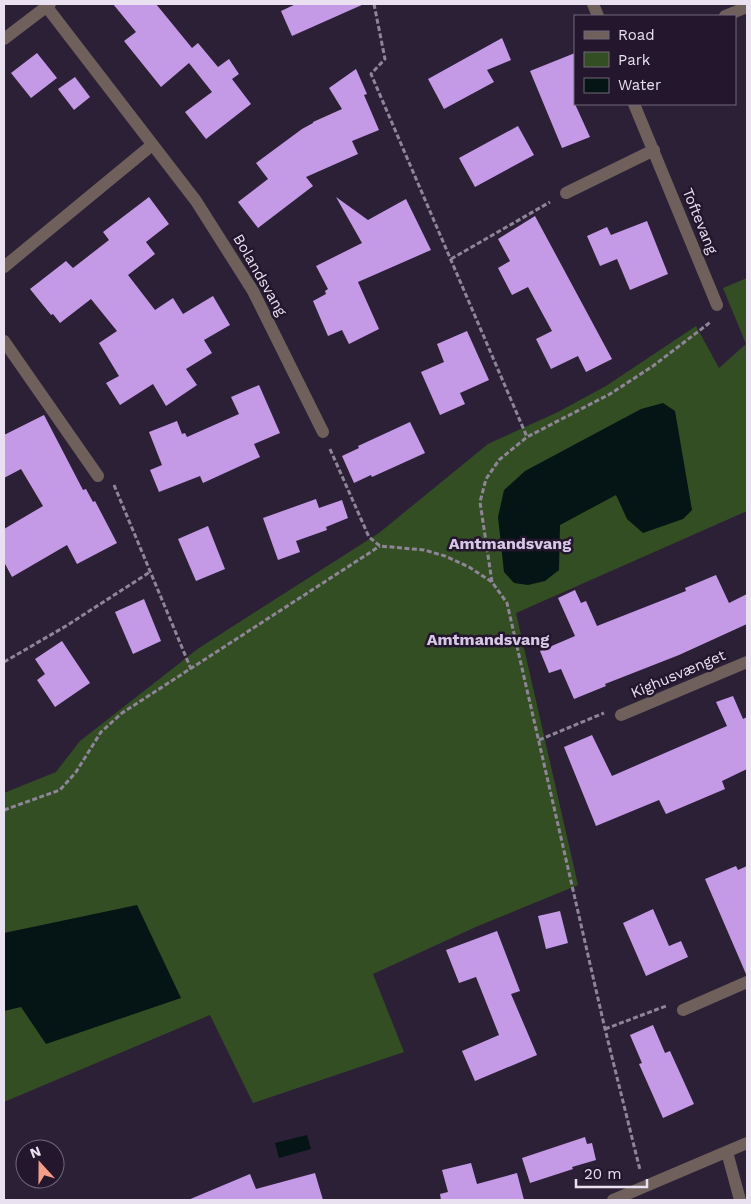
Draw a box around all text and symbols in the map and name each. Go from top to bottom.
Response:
legend [574,15,736,105]
text: Road [618,26,655,44]
text: Park [618,51,651,69]
text: Water [618,76,661,94]
street label: Toftevang [679,185,721,257]
street label: Bolandsvang [229,231,291,319]
district label: Amtmandsvang [449,534,571,553]
district label: Amtmandsvang [427,630,549,649]
street label: Kighusvænget [628,646,729,702]
north arrow [15,1139,65,1189]
text: N [28,1143,43,1161]
scale bar [576,1156,647,1188]
text: 20 m [584,1165,622,1183]

